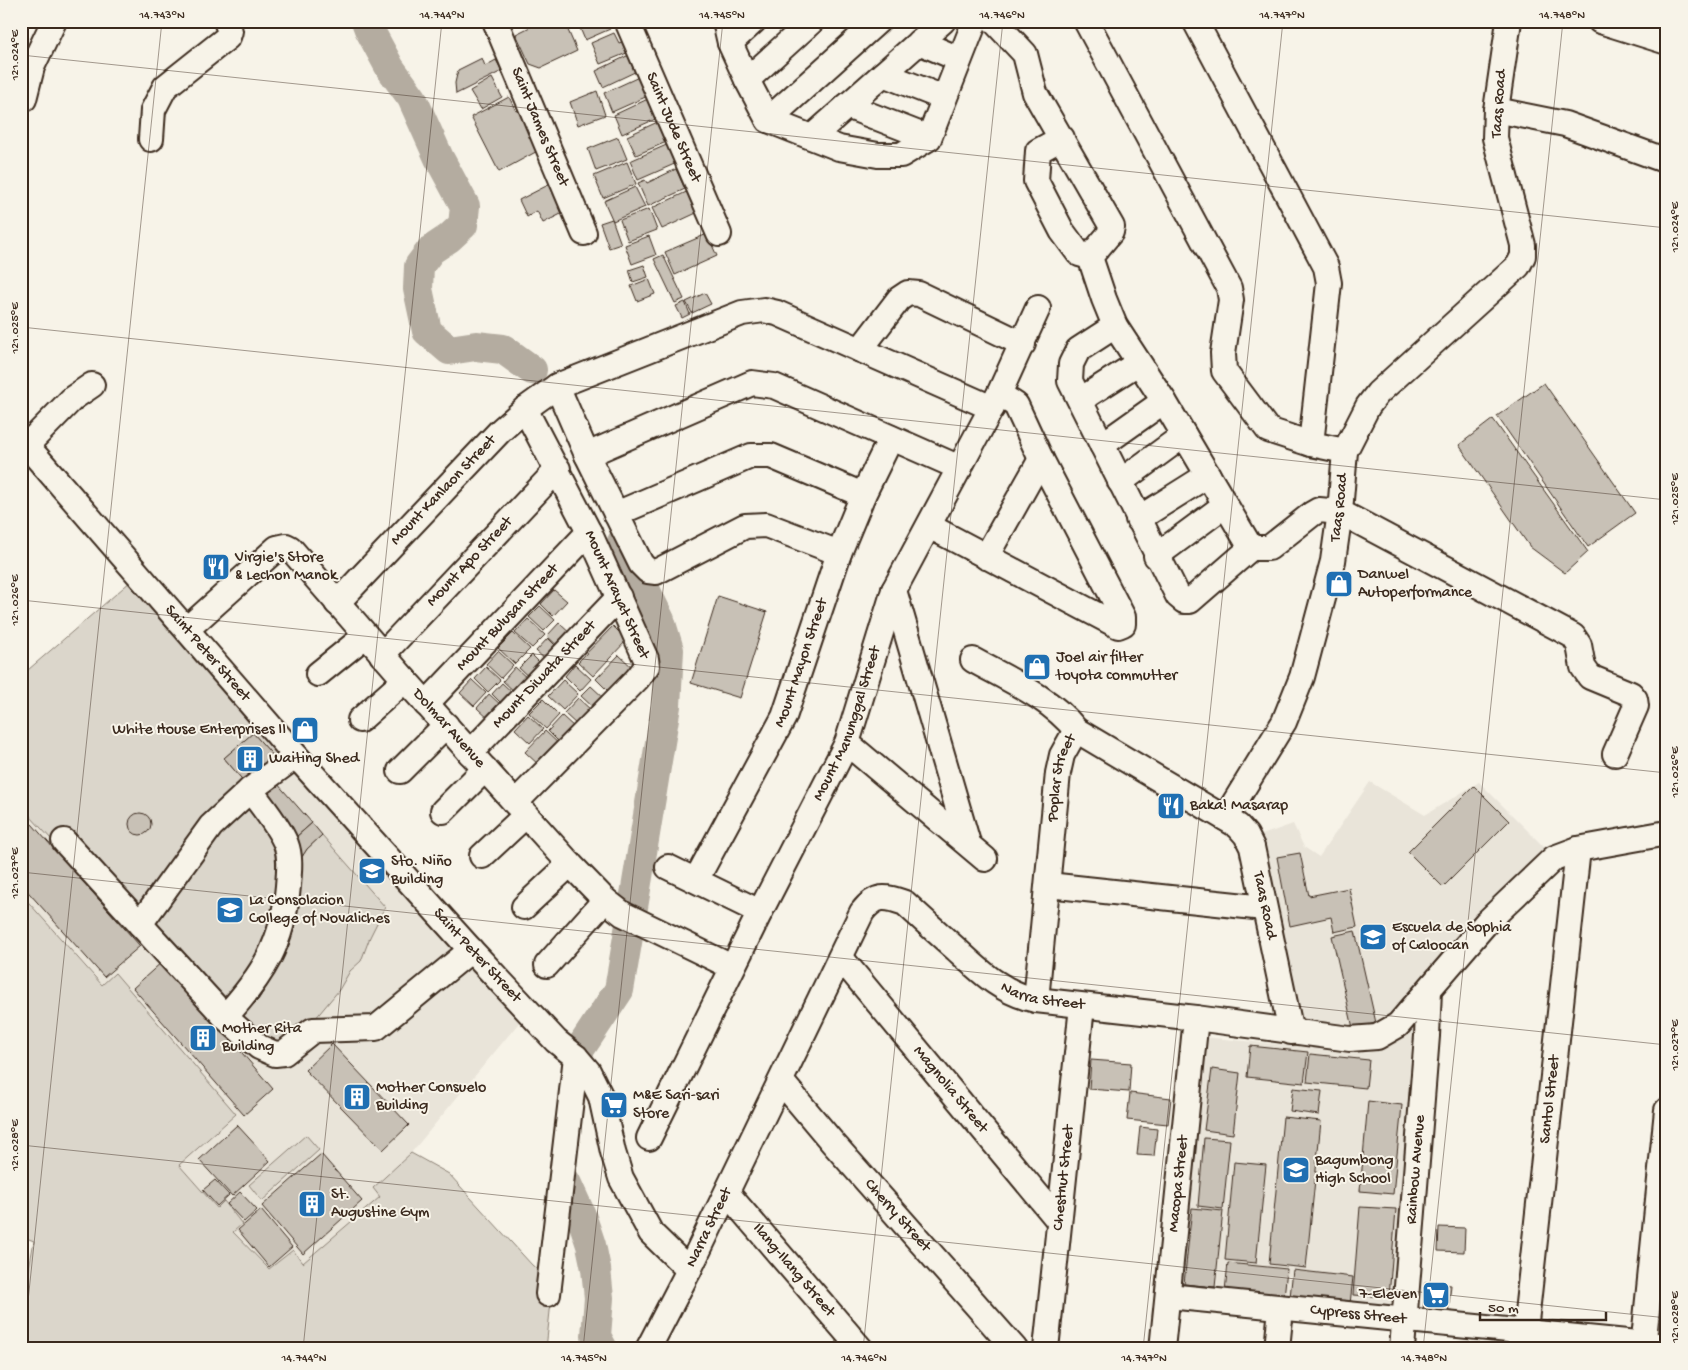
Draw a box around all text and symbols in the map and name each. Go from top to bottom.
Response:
text: 14.743°N [138,9,185,23]
text: 14.744°N [418,9,465,23]
text: 14.745°N [698,9,745,23]
text: 14.746°N [978,9,1025,23]
text: 14.747°N [1258,9,1305,23]
text: 14.748°N [1538,9,1585,23]
text: 121.024°E [9,29,23,81]
street label: Saint James Street [506,65,573,191]
street label: Taas Road [1488,68,1512,140]
street label: Saint Jude Street [641,70,706,187]
text: 121.024°E [1669,201,1683,253]
text: 121.025°E [9,302,23,355]
street label: Mount Kanlaon Street [387,430,501,550]
street label: Taas Road [1326,471,1353,544]
text: 121.025°E [1669,473,1683,526]
street label: Mount Apo Street [423,512,518,611]
street label: Mount Arayat Street [579,528,653,663]
place label: Virgie's Store & Lechon Manok [234,549,339,586]
restaurant icon: Virgie's Store & Lechon Manok [201,552,231,582]
street label: Mount Bulusan Street [453,559,564,675]
place label: Danwel Autoperformance [1357,566,1473,603]
shop icon: Danwel Autoperformance [1324,569,1354,599]
text: 121.026°E [9,574,23,627]
street label: Mount Mayon Street [771,595,833,731]
street label: Saint Peter Street [160,601,255,707]
street label: Mount Diwata Street [489,616,602,733]
street label: Mount Manunggal Street [809,643,886,804]
place label: Joel air filter toyota commutter [1055,649,1179,686]
shop icon: Joel air filter toyota commutter [1022,652,1052,682]
street label: Dolmar Avenue [407,684,489,773]
shop icon: White House Enterprises II [290,715,320,745]
place label: White House Enterprises II [112,721,286,740]
street label: Poplar Street [1044,730,1082,824]
building icon: Waiting Shed [235,744,265,774]
text: 121.026°E [1669,746,1683,799]
place label: Waiting Shed [269,750,361,769]
restaurant icon: Baka! Masarap [1156,791,1186,821]
place label: Baka! Masarap [1189,797,1288,816]
text: 121.027°E [9,847,23,900]
place label: Sto. Niño Building [390,853,452,890]
school or university icon: Sto. Niño Building [357,856,387,886]
street label: Taas Road [1248,869,1281,943]
place label: La Consolacion College of Novaliches [249,892,390,929]
school or university icon: La Consolacion College of Novaliches [215,895,245,925]
street label: Saint Peter Street [429,904,526,1008]
place label: Escuela de Sophia of Caloocan [1392,919,1512,956]
school or university icon: Escuela de Sophia of Caloocan [1358,922,1388,952]
street label: Narra Street [997,978,1087,1015]
text: 121.027°E [1669,1019,1683,1072]
place label: Mother Rita Building [221,1020,303,1057]
building icon: Mother Rita Building [188,1023,218,1053]
street label: Magnolia Street [909,1042,993,1138]
street label: Santol Street [1536,1053,1565,1145]
place label: Mother Consuelo Building [375,1079,486,1116]
building icon: Mother Consuelo Building [342,1082,372,1112]
place label: M&E Sari-sari Store [633,1087,720,1124]
supermarket icon: M&E Sari-sari Store [599,1090,629,1120]
street label: Rainbow Avenue [1403,1114,1430,1225]
text: 121.028°E [9,1119,23,1172]
street label: Chestnut Street [1049,1123,1079,1232]
street label: Macopa Street [1165,1133,1194,1233]
place label: Bagumbong High School [1314,1152,1393,1189]
school or university icon: Bagumbong High School [1281,1155,1311,1185]
street label: Cherry Street [860,1175,936,1257]
street label: Narra Street [682,1183,737,1271]
place label: St. Augustine Gym [331,1186,430,1223]
building icon: St. Augustine Gym [297,1189,327,1219]
street label: Ilang-Ilang Street [748,1220,840,1322]
supermarket icon: 7-Eleven [1421,1280,1451,1310]
place label: 7-Eleven [1358,1286,1417,1305]
scale bar [1480,1290,1607,1322]
text: 121.028°E [1669,1291,1683,1344]
text: 50 m [1488,1300,1519,1318]
street label: Cypress Street [1309,1301,1409,1329]
text: 14.744°N [280,1352,327,1366]
text: 14.745°N [560,1352,607,1366]
text: 14.746°N [840,1352,887,1366]
text: 14.747°N [1120,1352,1167,1366]
text: 14.748°N [1400,1352,1447,1366]

